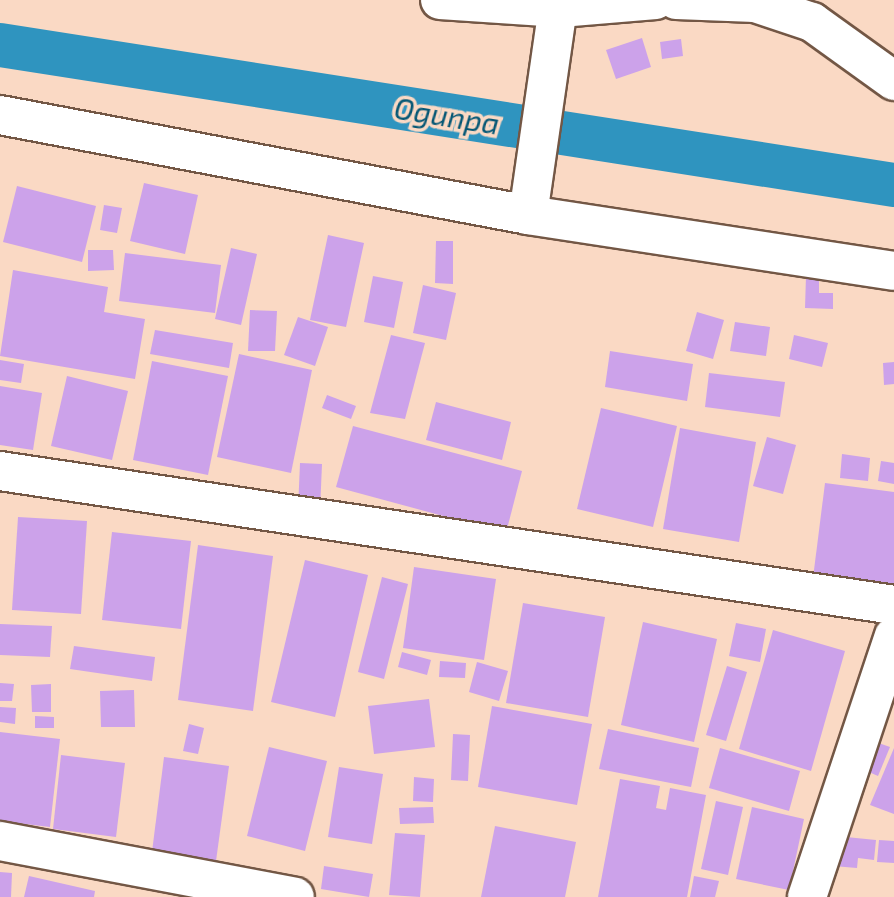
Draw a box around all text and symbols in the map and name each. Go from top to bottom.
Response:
water label: Ogunpa [392,89,502,141]

